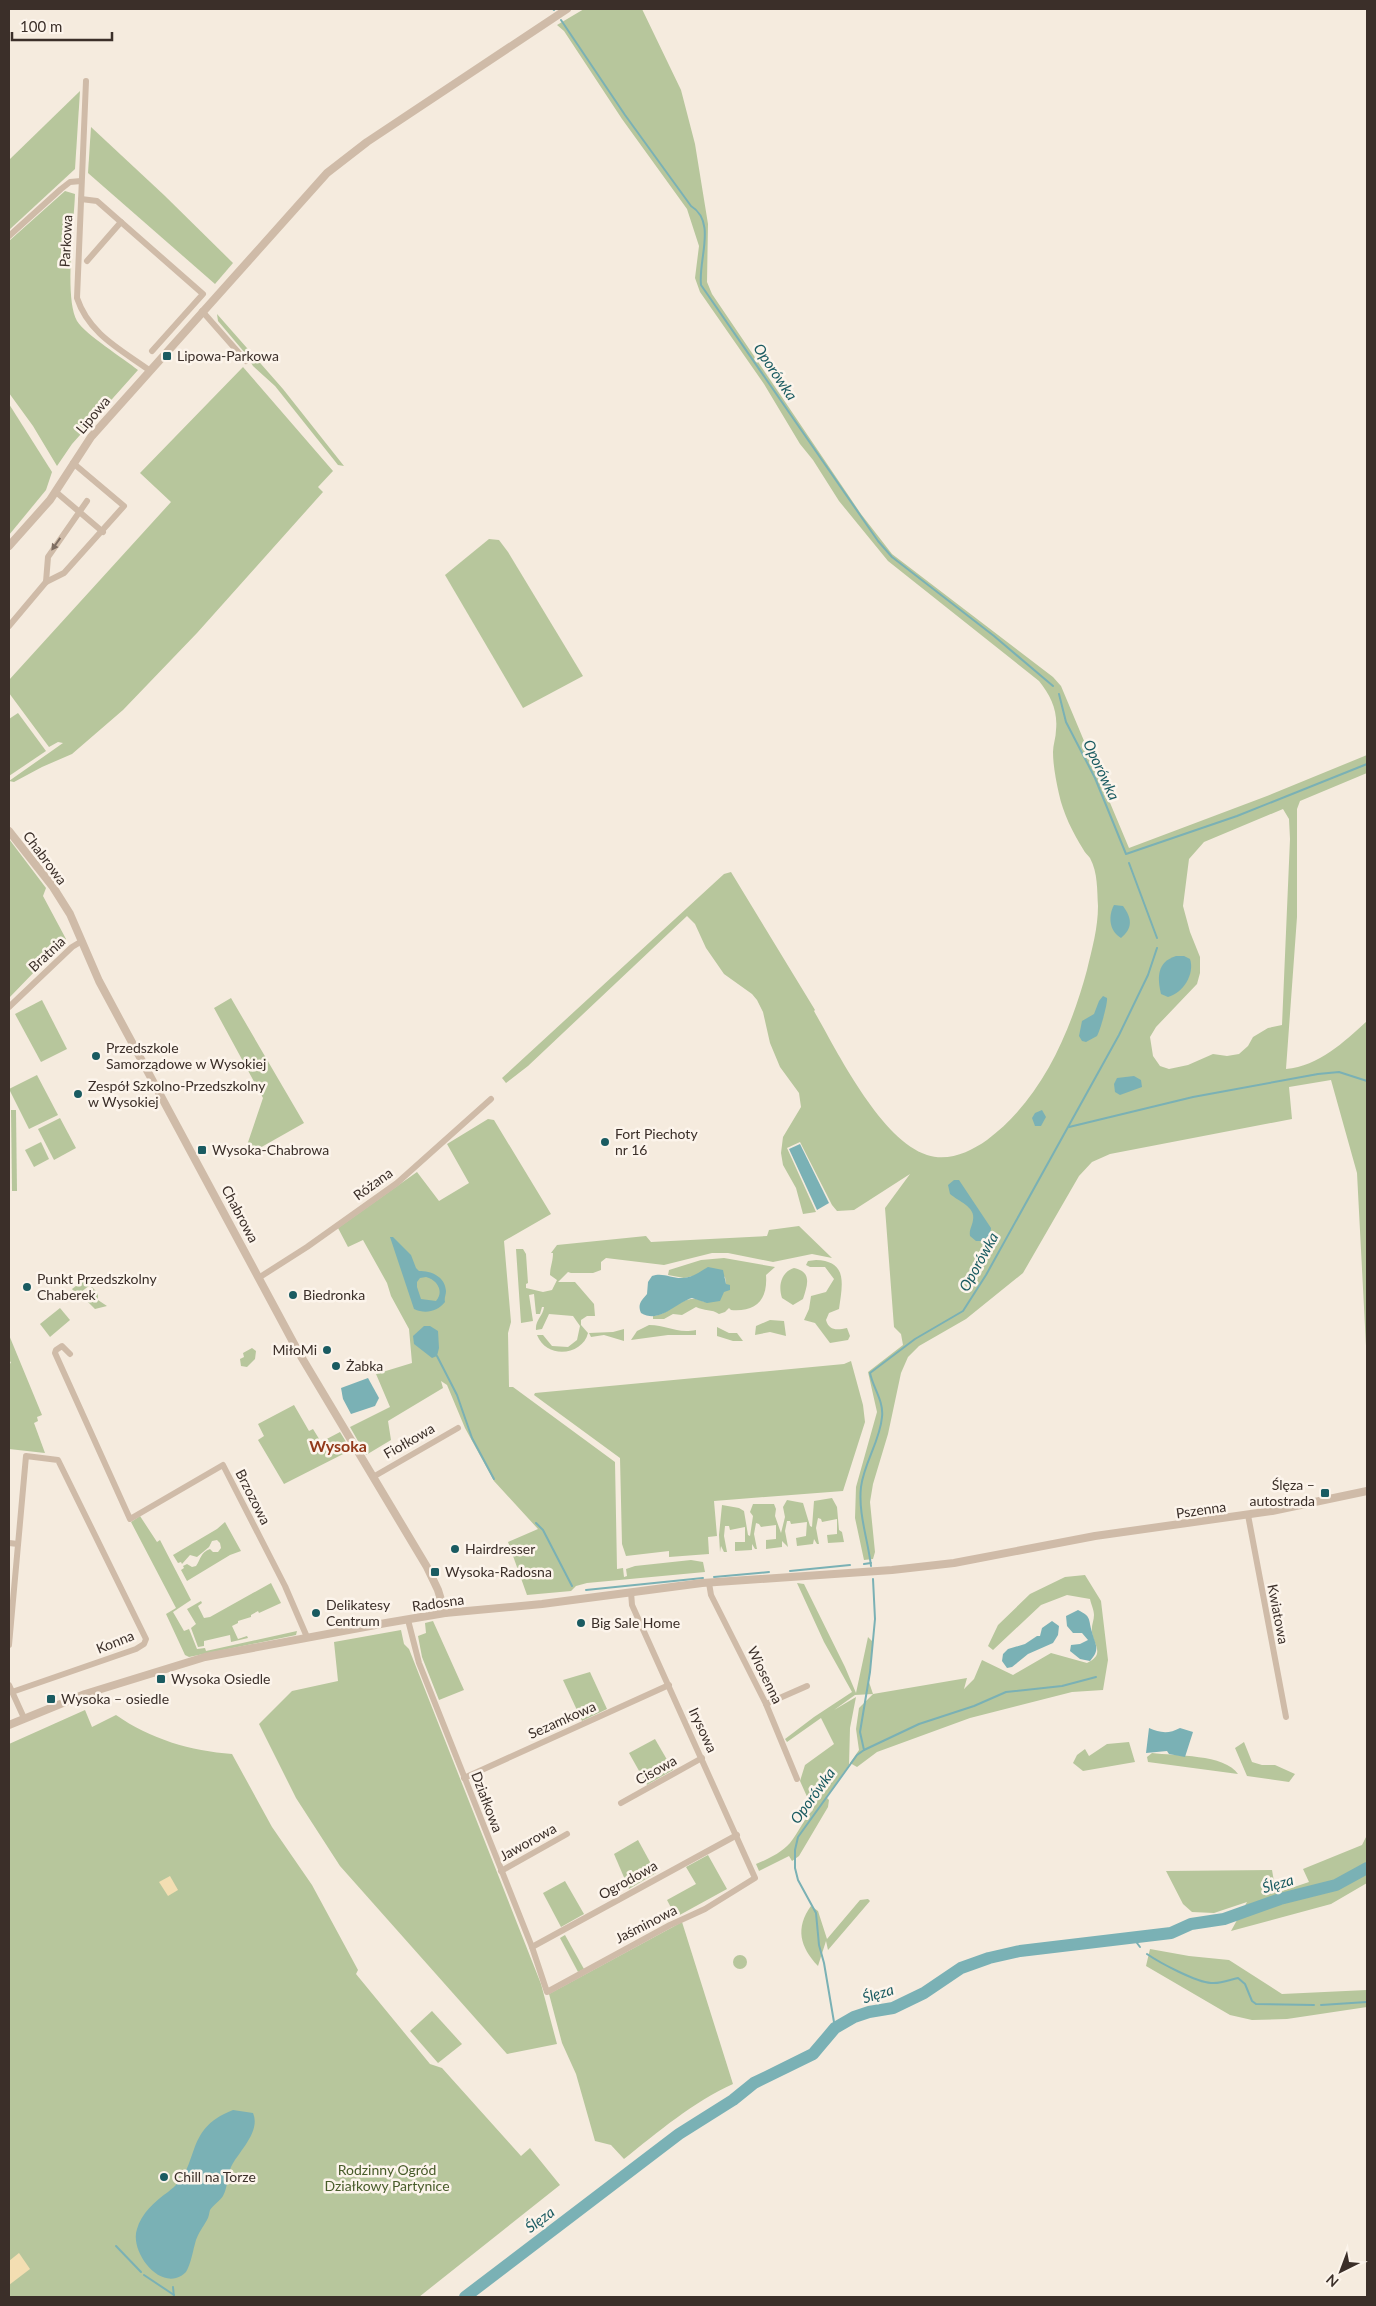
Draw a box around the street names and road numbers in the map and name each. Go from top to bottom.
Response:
street label: Parkowa [56,214,75,268]
street label: Lipowa [72,392,113,437]
street label: Chabrowa [20,828,71,888]
street label: Bratnia [25,932,69,975]
street label: Różana [350,1164,396,1203]
street label: Chabrowa [218,1182,263,1245]
street label: Fiołkowa [380,1419,437,1462]
street label: Brzozowa [232,1466,275,1527]
street label: Pszenna [1175,1498,1227,1521]
street label: Kwiatowa [1264,1583,1293,1645]
street label: Radosna [411,1590,465,1615]
street label: Konna [93,1626,136,1657]
street label: Wiosenna [744,1643,787,1706]
street label: Sezamkowa [525,1697,598,1742]
street label: Irysowa [686,1705,721,1755]
street label: Cisowa [632,1751,679,1788]
street label: Działkowa [468,1769,507,1835]
street label: Jaworowa [497,1819,559,1864]
street label: Ogrodowa [595,1856,660,1903]
street label: Jaśminowa [612,1901,680,1946]

